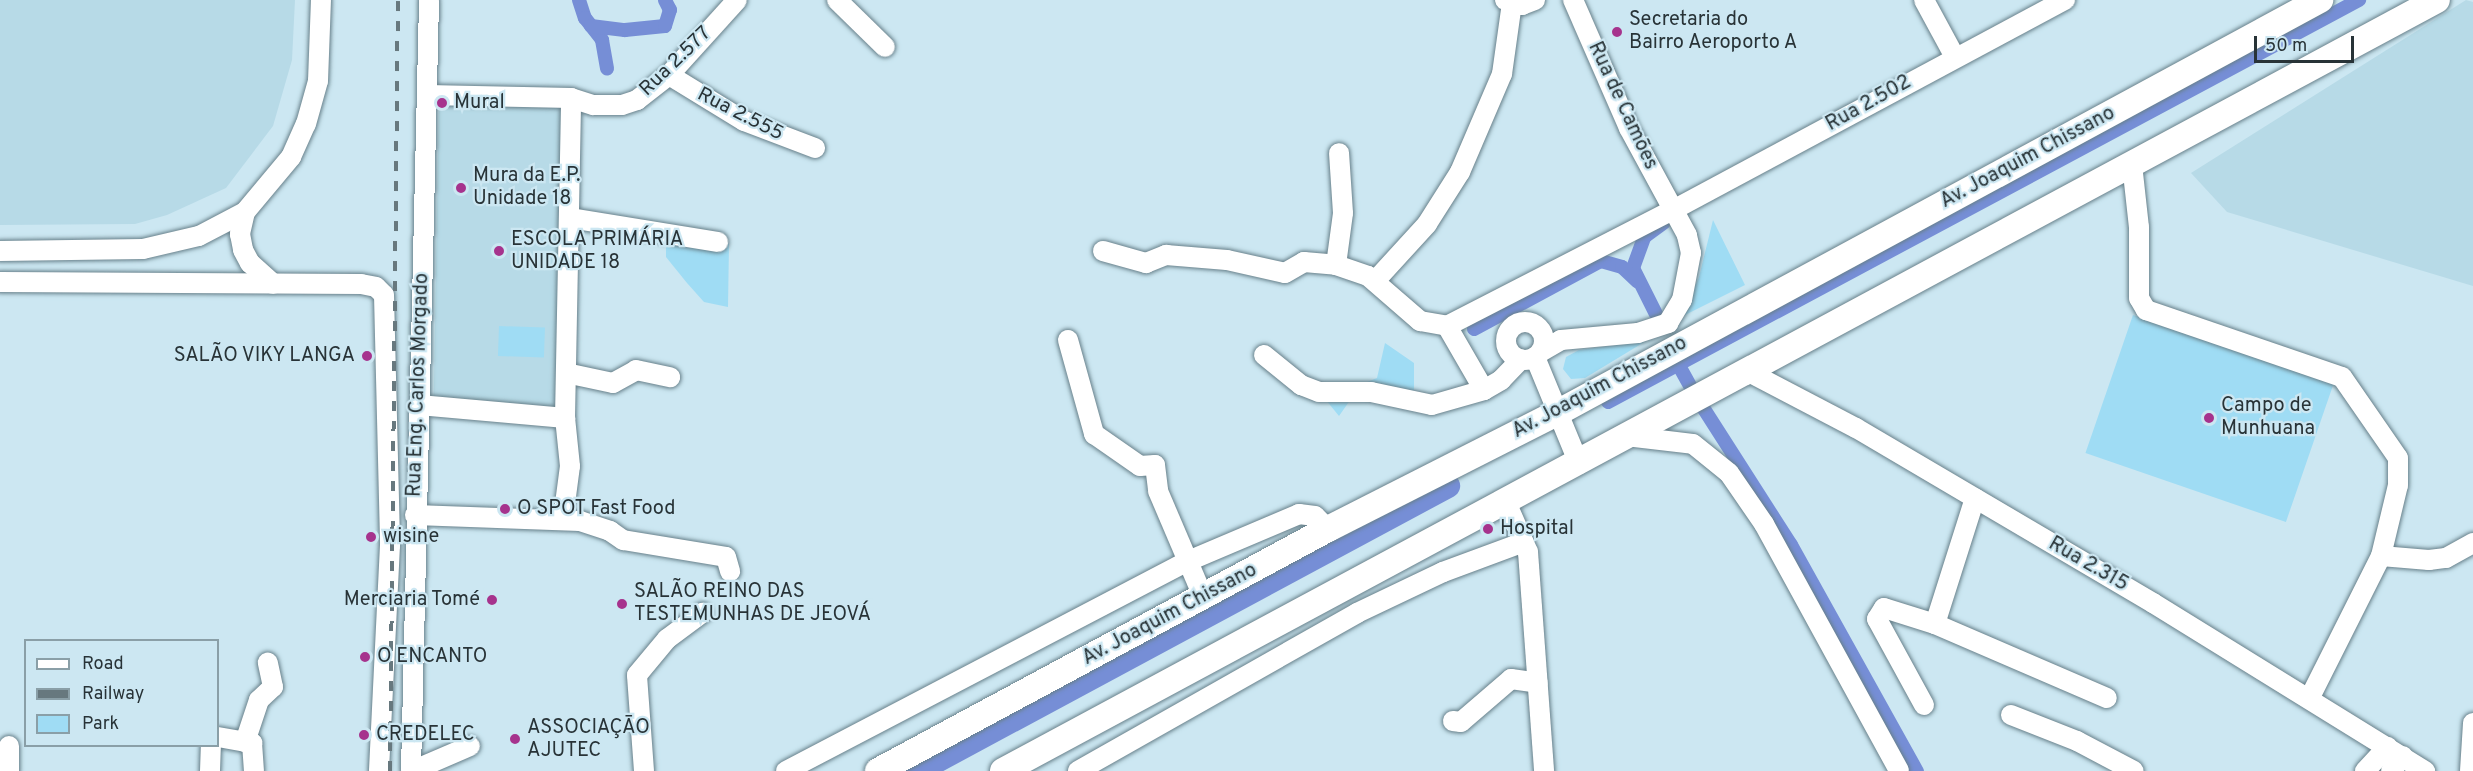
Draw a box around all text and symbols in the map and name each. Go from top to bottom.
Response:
place label: Secretaria do Bairro Aeroporto A [1629,8,1799,55]
street label: Rua 2.577 [635,22,717,102]
scale bar [2257,24,2358,62]
marker: Secretaria do Bairro Aeroporto A [1610,25,1624,39]
text: 50 m [2265,35,2307,58]
street label: Rua de Camões [1582,38,1662,174]
street label: Rua 2.502 [1822,71,1916,137]
street label: Rua 2.555 [693,83,787,147]
place label: Mural [454,91,505,115]
marker: Mural [435,96,449,110]
street label: Av. Joaquim Chissano [1937,102,2119,214]
place label: Mura da E.P. Unidade 18 [473,164,581,211]
marker: Mura da E.P. Unidade 18 [454,181,468,195]
place label: ESCOLA PRIMÁRIA UNIDADE 18 [511,228,684,275]
marker: ESCOLA PRIMÁRIA UNIDADE 18 [492,244,506,258]
street label: Rua Eng. Carlos Morgado [403,273,435,497]
street label: Av. Joaquim Chissano [1509,332,1691,444]
place label: SALÃO VIKY LANGA [172,344,355,368]
marker: SALÃO VIKY LANGA [360,349,374,363]
place label: Campo de Munhuana [2221,394,2315,441]
marker: Campo de Munhuana [2202,411,2216,425]
place label: O SPOT Fast Food [517,497,676,521]
marker: O SPOT Fast Food [498,502,512,516]
place label: Hospital [1500,517,1574,541]
marker: Hospital [1481,522,1495,536]
place label: wisine [383,525,439,549]
marker: wisine [364,530,378,544]
street label: Rua 2.315 [2044,533,2132,597]
street label: Av. Joaquim Chissano [1079,559,1261,671]
place label: SALÃO REINO DAS TESTEMUNHAS DE JEOVÁ [634,580,871,627]
place label: Merciaria Tomé [343,588,480,612]
marker: Merciaria Tomé [485,593,499,607]
marker: SALÃO REINO DAS TESTEMUNHAS DE JEOVÁ [615,597,629,611]
legend [24,639,219,747]
place label: O ENCANTO [377,645,487,669]
marker: O ENCANTO [358,650,372,664]
text: Road [82,653,124,676]
text: Railway [82,683,144,706]
text: Park [82,713,119,736]
place label: ASSOCIAÇĀO AJUTEC [527,716,650,763]
place label: CREDELEC [376,723,475,747]
marker: CREDELEC [357,728,371,742]
marker: ASSOCIAÇĀO AJUTEC [508,732,522,746]

